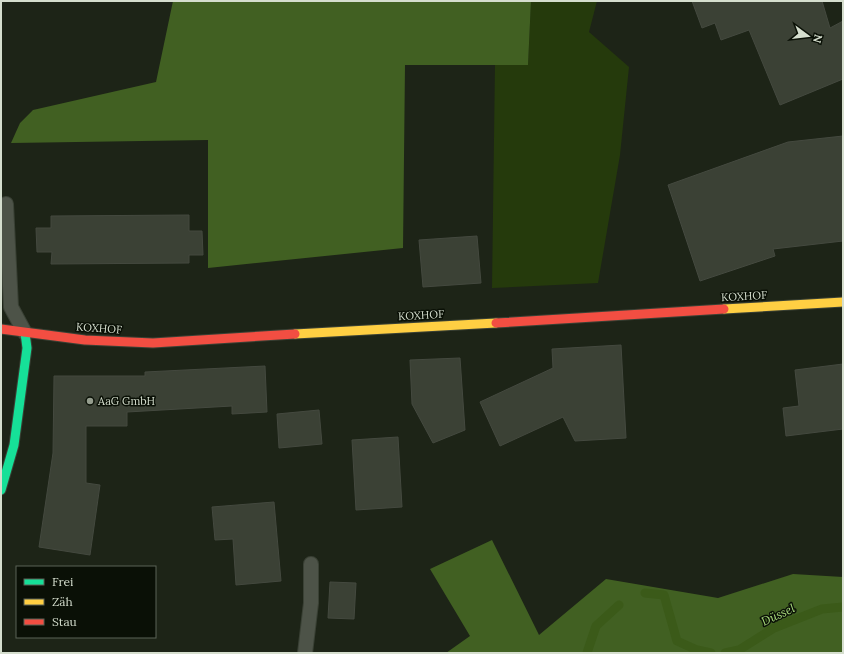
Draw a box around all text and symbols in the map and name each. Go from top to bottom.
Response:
north arrow [788,16,828,56]
text: N [810,33,826,45]
street label: KOXHOF [721,288,767,304]
street label: KOXHOF [398,307,444,323]
street label: KOXHOF [76,319,122,337]
place label: AaG GmbH [97,394,155,408]
marker: AaG GmbH [85,396,95,406]
legend [16,566,156,638]
text: Frei [52,574,73,589]
text: Zäh [52,594,73,609]
water label: Düssel [759,600,798,629]
text: Stau [52,614,77,629]

